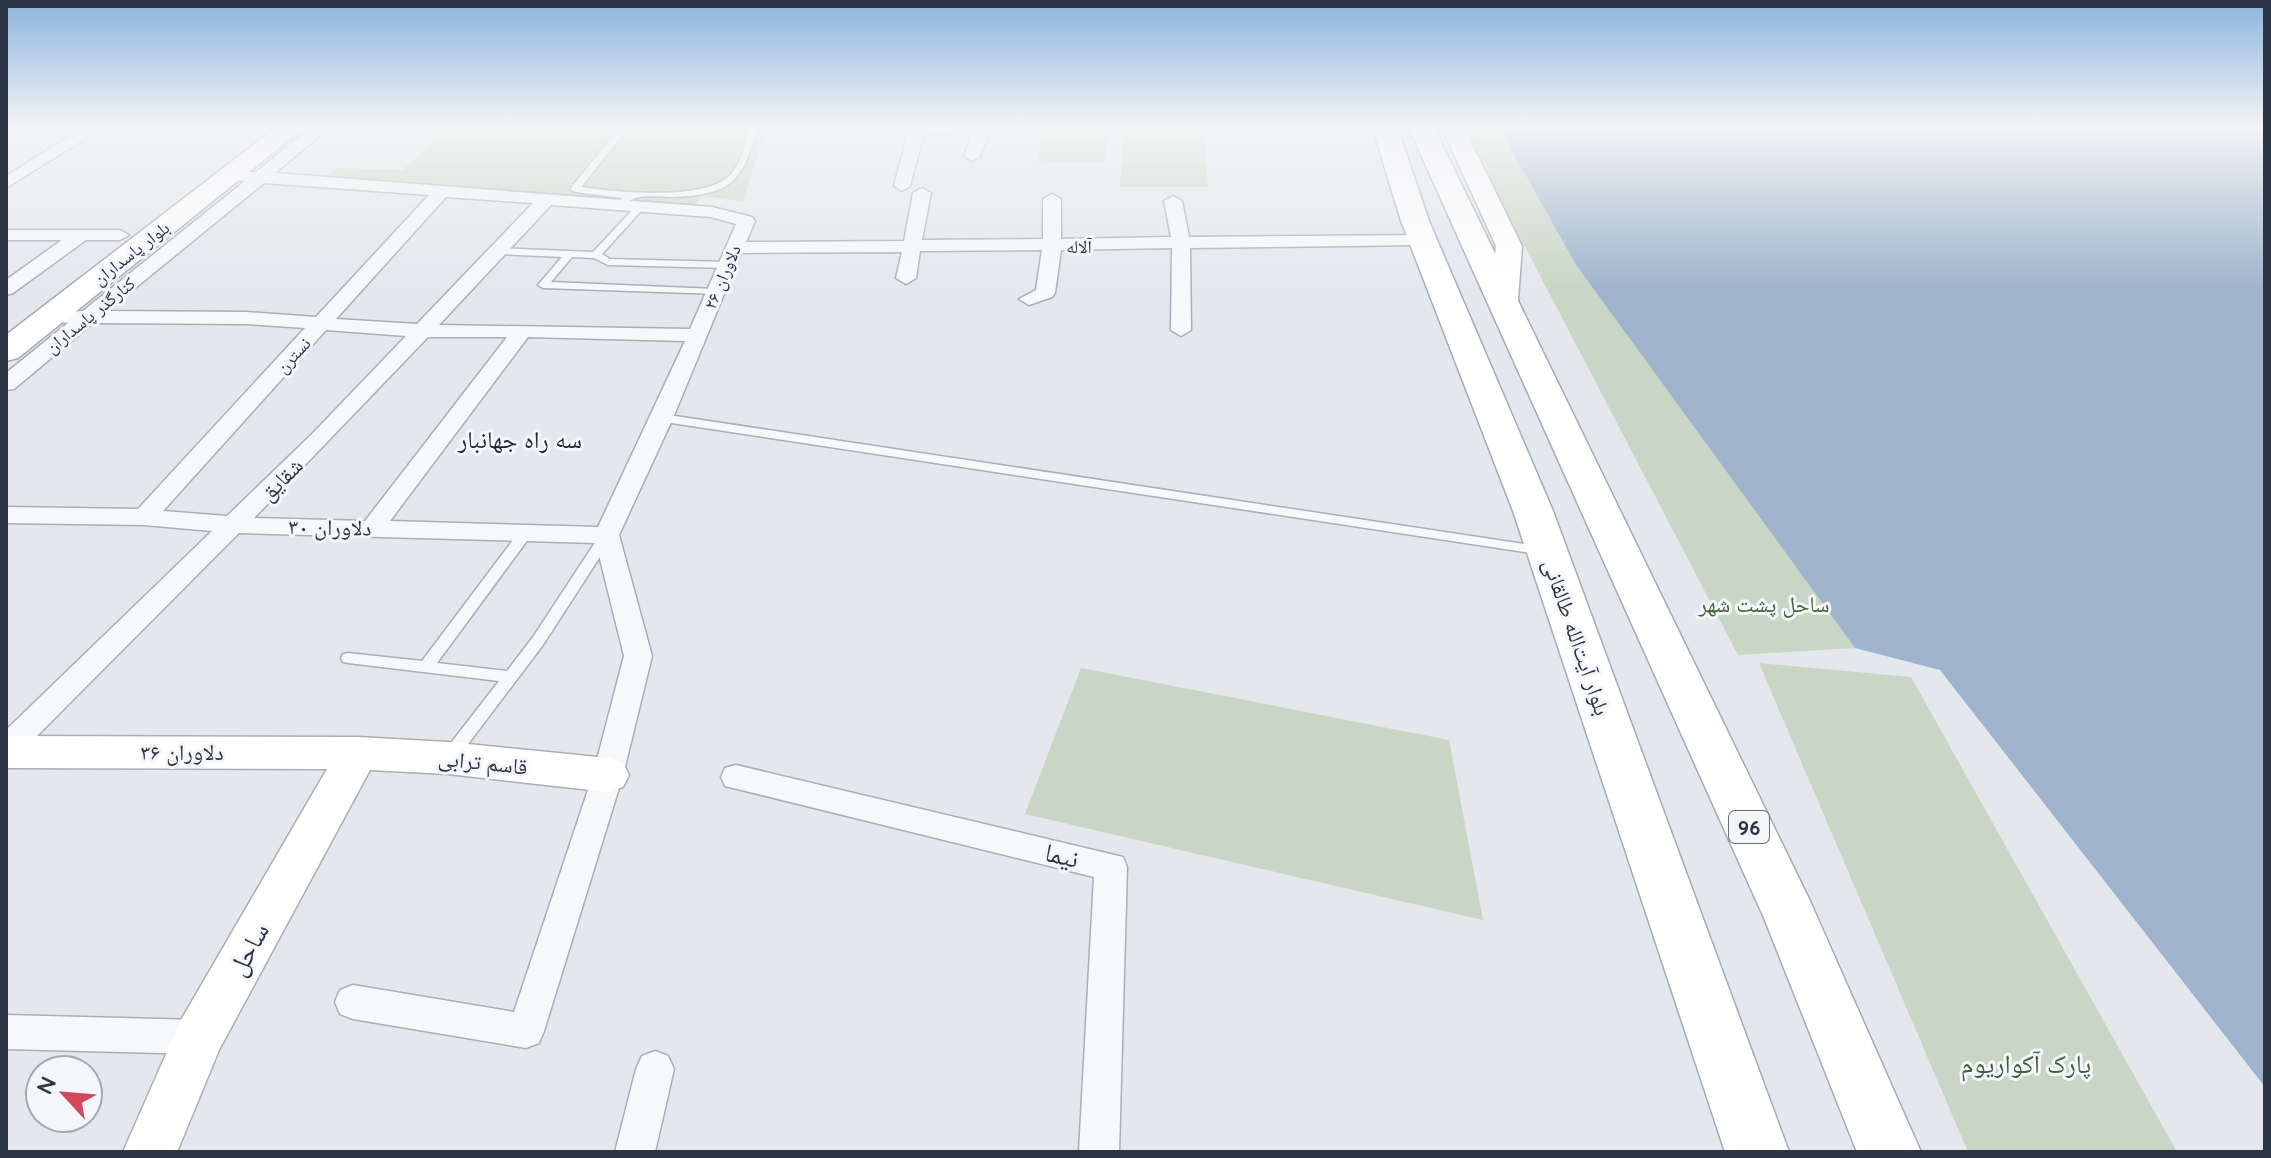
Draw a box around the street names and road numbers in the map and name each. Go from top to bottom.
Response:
street label: بلوار پاسداران [88,216,174,290]
street label: آلاله [1066,235,1092,258]
street label: دلاوران ۲۶ [698,241,746,313]
street label: کنارگذر پاسداران [40,271,140,358]
street label: نسترن [271,332,315,378]
street label: شقایق [253,451,309,507]
street label: دلاوران ۳۰ [288,512,372,542]
street label: بلوار آیت‌الله طالقانی [1537,555,1617,719]
street label: دلاوران ۳۶ [140,738,224,766]
street label: قاسم ترابی [437,743,529,782]
road number: 96 [1729,811,1769,843]
street label: نیما [1042,835,1082,875]
street label: ساحل [220,917,276,981]

